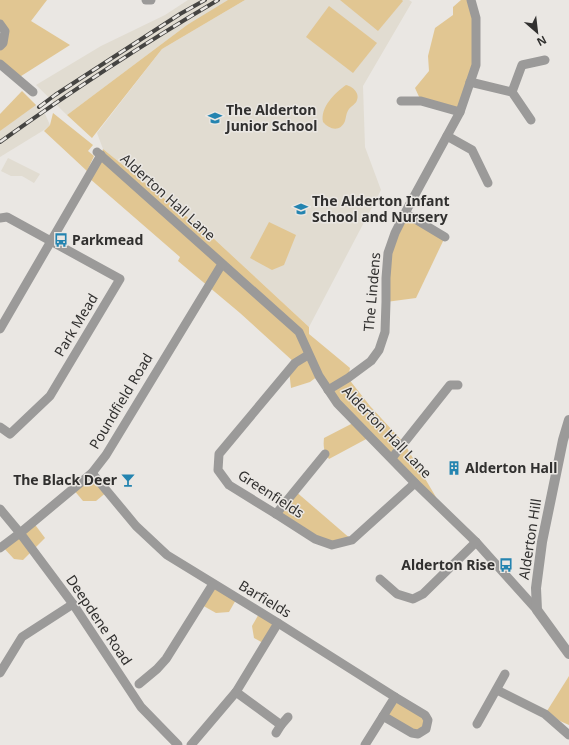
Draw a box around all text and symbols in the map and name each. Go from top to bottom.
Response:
north arrow [517,12,557,52]
text: N [534,33,549,50]
place label: The Alderton Junior School [224,100,317,135]
school or university icon: The Alderton Junior School [207,110,223,126]
street label: Alderton Hall Lane [117,149,220,244]
place label: The Alderton Infant School and Nursery [312,191,450,226]
school or university icon: The Alderton Infant School and Nursery [293,201,309,217]
place label: Parkmead [72,230,143,249]
bus stop icon: Parkmead [53,232,69,248]
street label: The Lindens [359,251,384,332]
street label: Park Mead [49,290,102,360]
street label: Poundfield Road [84,349,157,452]
street label: Alderton Hall Lane [338,381,436,482]
place label: Alderton Hall [465,458,557,477]
building icon: Alderton Hall [446,460,462,476]
street label: Greenfields [234,465,308,522]
place label: The Black Deer [13,470,118,489]
bar icon: The Black Deer [120,472,136,488]
street label: Alderton Hill [514,497,545,581]
place label: Alderton Rise [401,555,495,574]
bus stop icon: Alderton Rise [498,557,514,573]
street label: Deepdene Road [62,571,137,669]
street label: Barfields [236,575,295,622]

